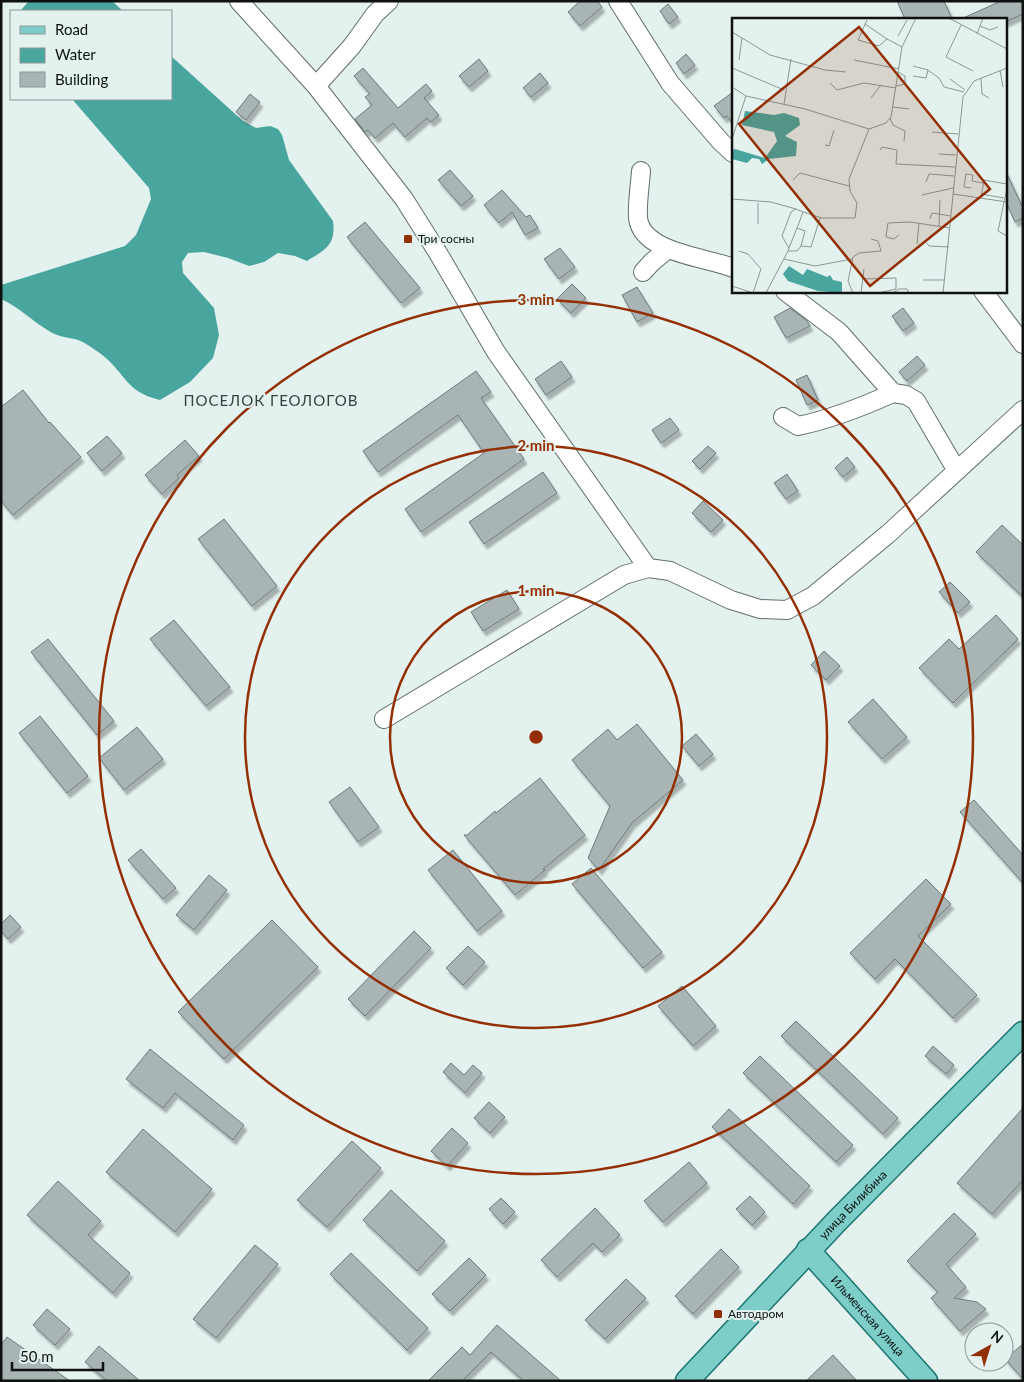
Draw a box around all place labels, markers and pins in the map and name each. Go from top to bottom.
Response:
place label: Три сосны [418,231,474,246]
marker: Три сосны [402,233,414,245]
centre of rings [527,728,545,746]
place label: Автодром [728,1306,784,1321]
marker: Автодром [712,1308,724,1320]

